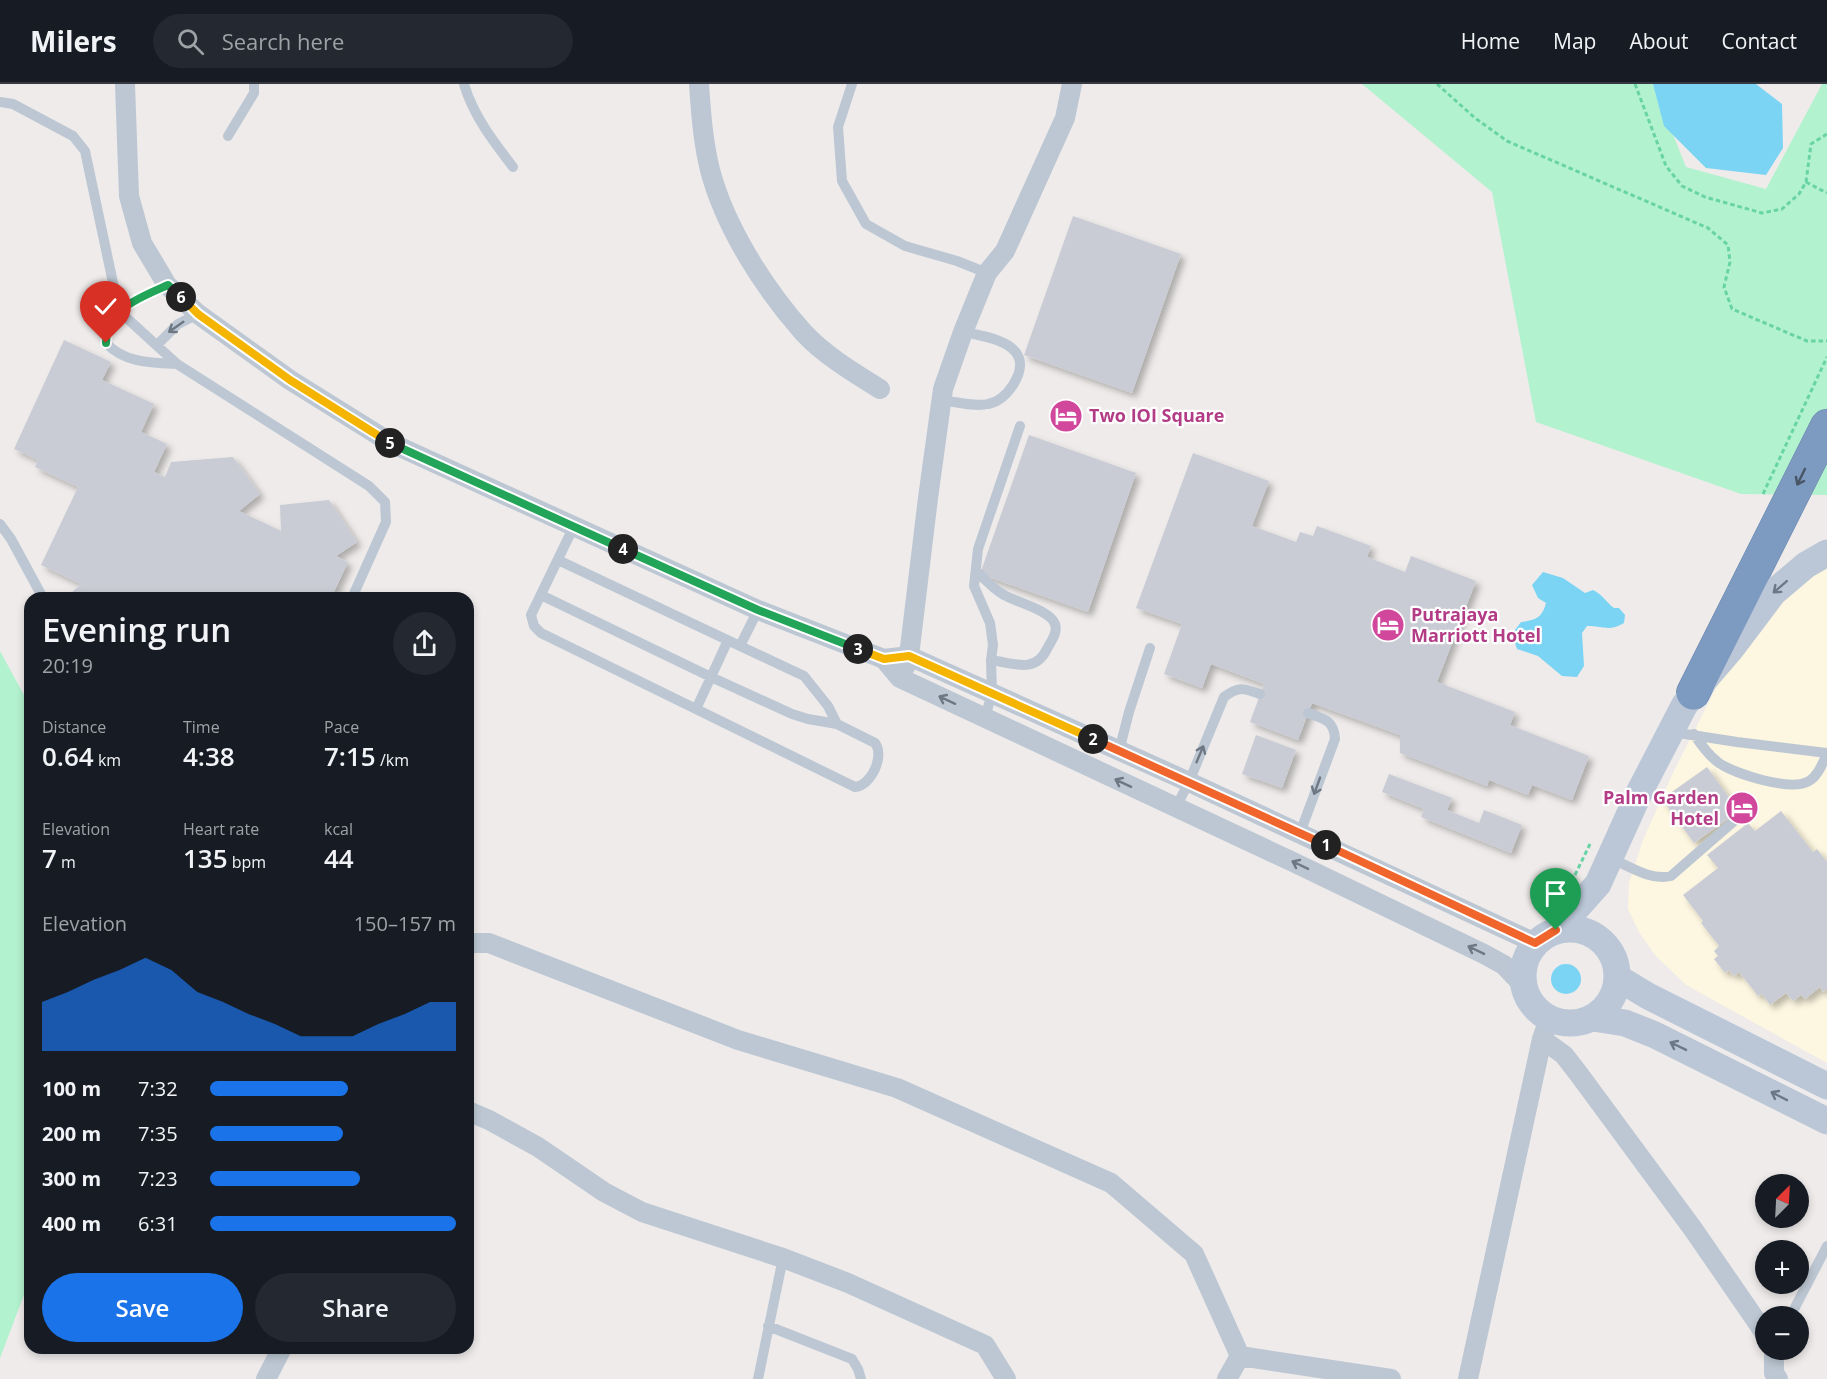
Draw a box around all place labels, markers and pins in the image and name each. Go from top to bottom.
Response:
pin [80,281,131,343]
pin: 6 [166,282,196,312]
hotel icon: Two IOI Square [1048,398,1084,434]
place label: Two IOI Square [1089,403,1224,427]
pin: 5 [375,428,405,458]
pin: 4 [608,534,638,564]
place label: Putrajaya Marriott Hotel [1411,602,1541,647]
hotel icon: Putrajaya Marriott Hotel [1370,607,1406,643]
pin: 3 [843,634,873,664]
pin: 2 [1078,724,1108,754]
place label: Palm Garden Hotel [1603,785,1719,830]
hotel icon: Palm Garden Hotel [1724,790,1760,826]
pin: 1 [1311,830,1341,860]
pin [1530,868,1581,930]

